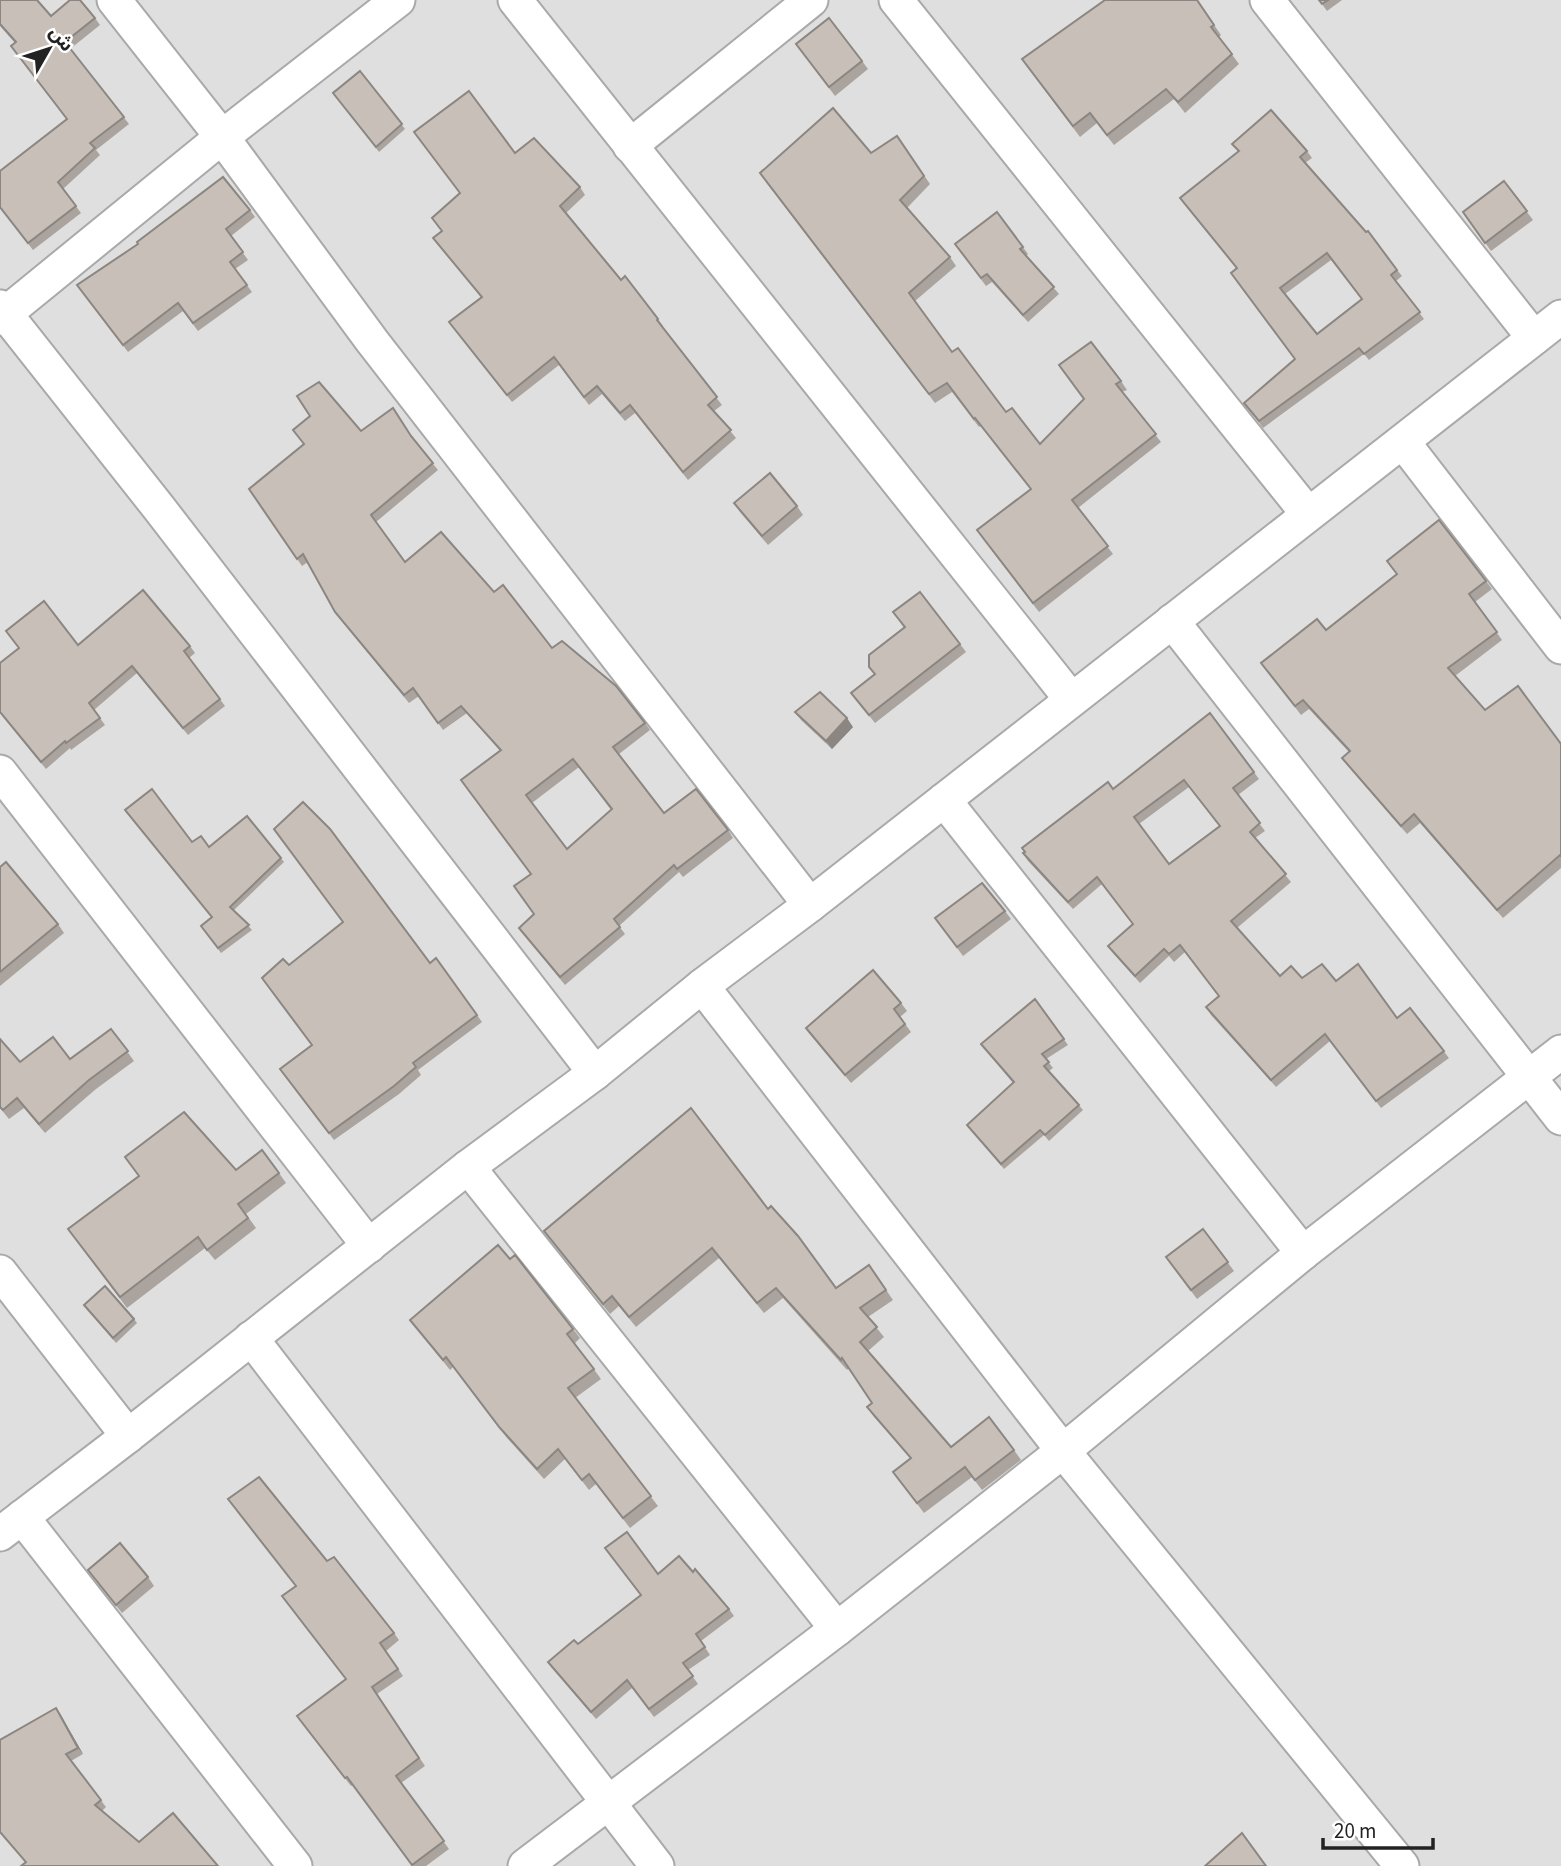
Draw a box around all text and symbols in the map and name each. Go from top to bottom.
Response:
north arrow [14,14,84,84]
text: ش [42,21,80,58]
scale bar [1323,1806,1433,1850]
text: 20 m [1334,1816,1376,1846]

